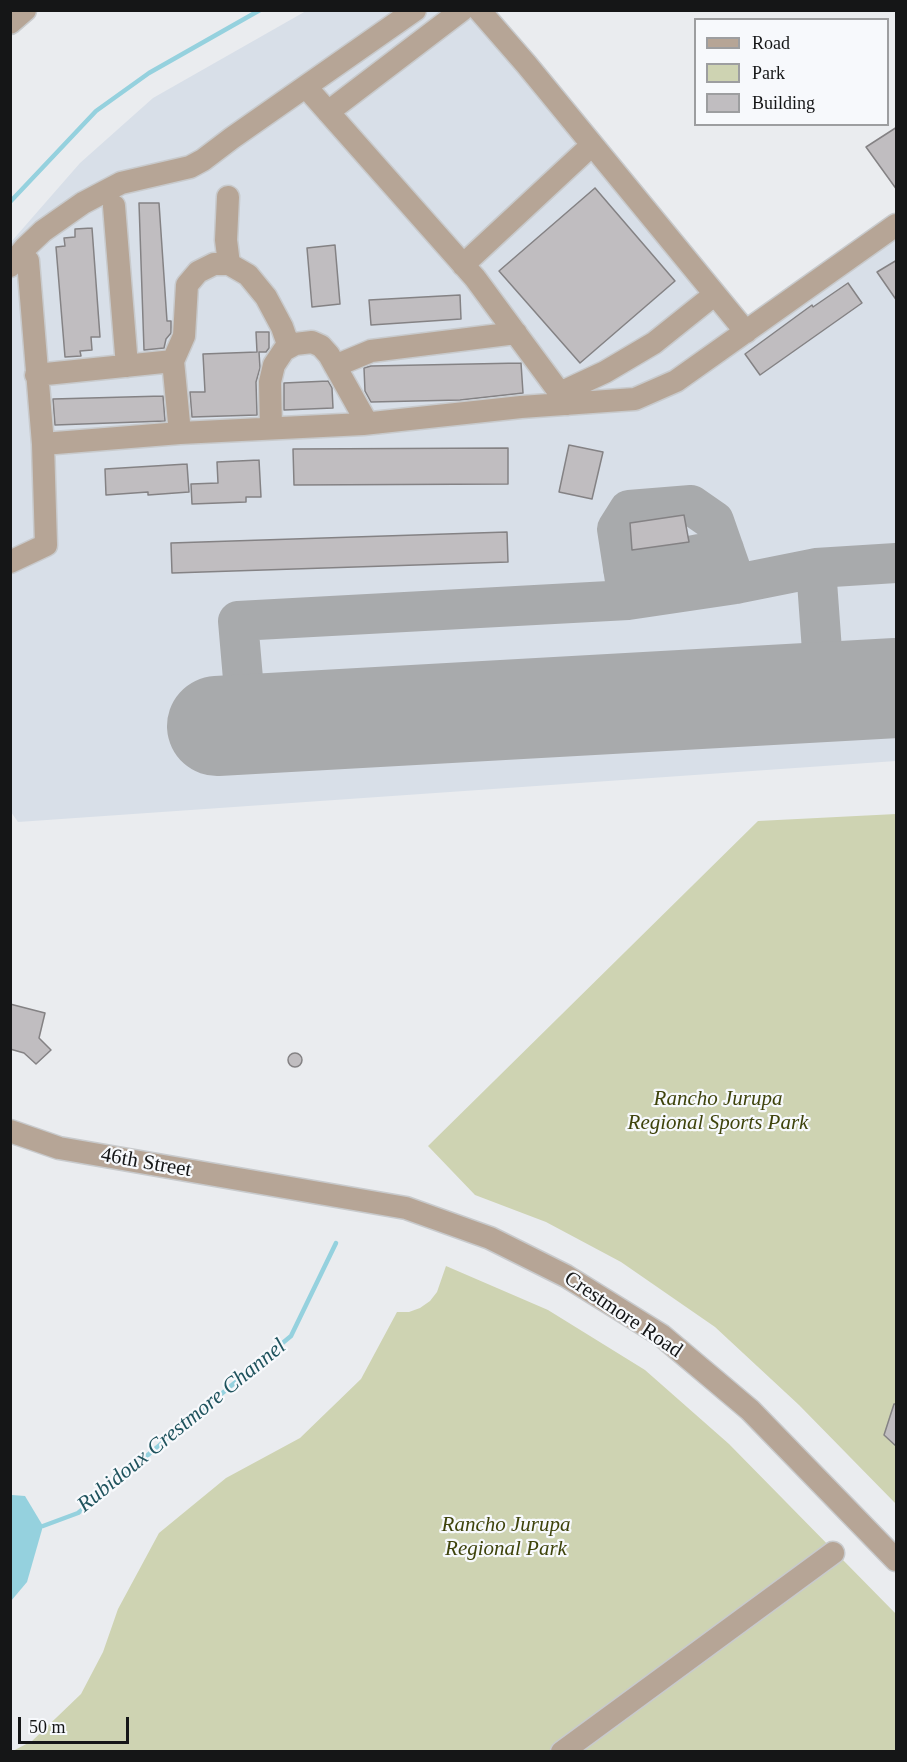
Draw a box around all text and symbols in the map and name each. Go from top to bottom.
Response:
legend [694,18,889,126]
text: Road [752,33,790,53]
text: Park [752,63,785,83]
text: Building [752,93,815,113]
park label: Rancho Jurupa Regional Sports Park [628,1086,808,1136]
street label: 46th Street [99,1143,193,1183]
street label: Crestmore Road [559,1266,687,1364]
water label: Rubidoux Crestmore Channel [72,1334,292,1518]
park label: Rancho Jurupa Regional Park [442,1512,570,1562]
scale bar [21,1705,132,1743]
text: 50 m [29,1717,66,1737]

